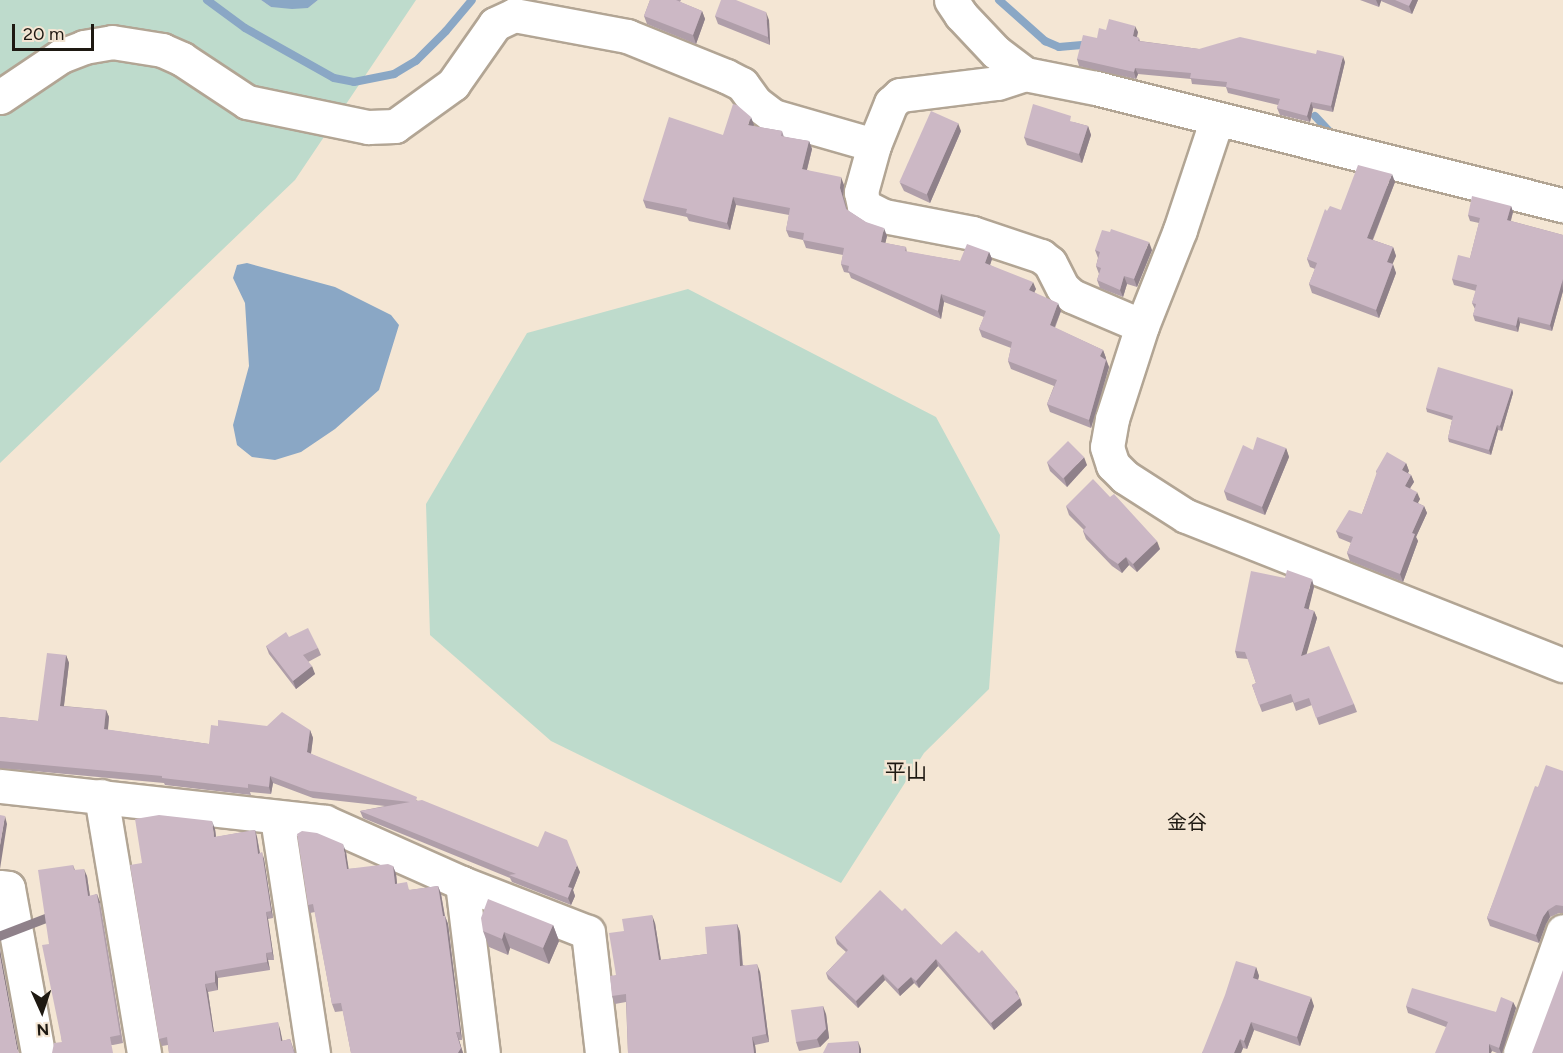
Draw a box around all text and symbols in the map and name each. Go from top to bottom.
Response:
scale bar [15,12,98,50]
text: 20 m [23,23,64,45]
district label: 平山 [885,759,927,785]
district label: 金谷 [1167,810,1207,834]
north arrow [12,981,72,1041]
text: N [36,1020,50,1039]

